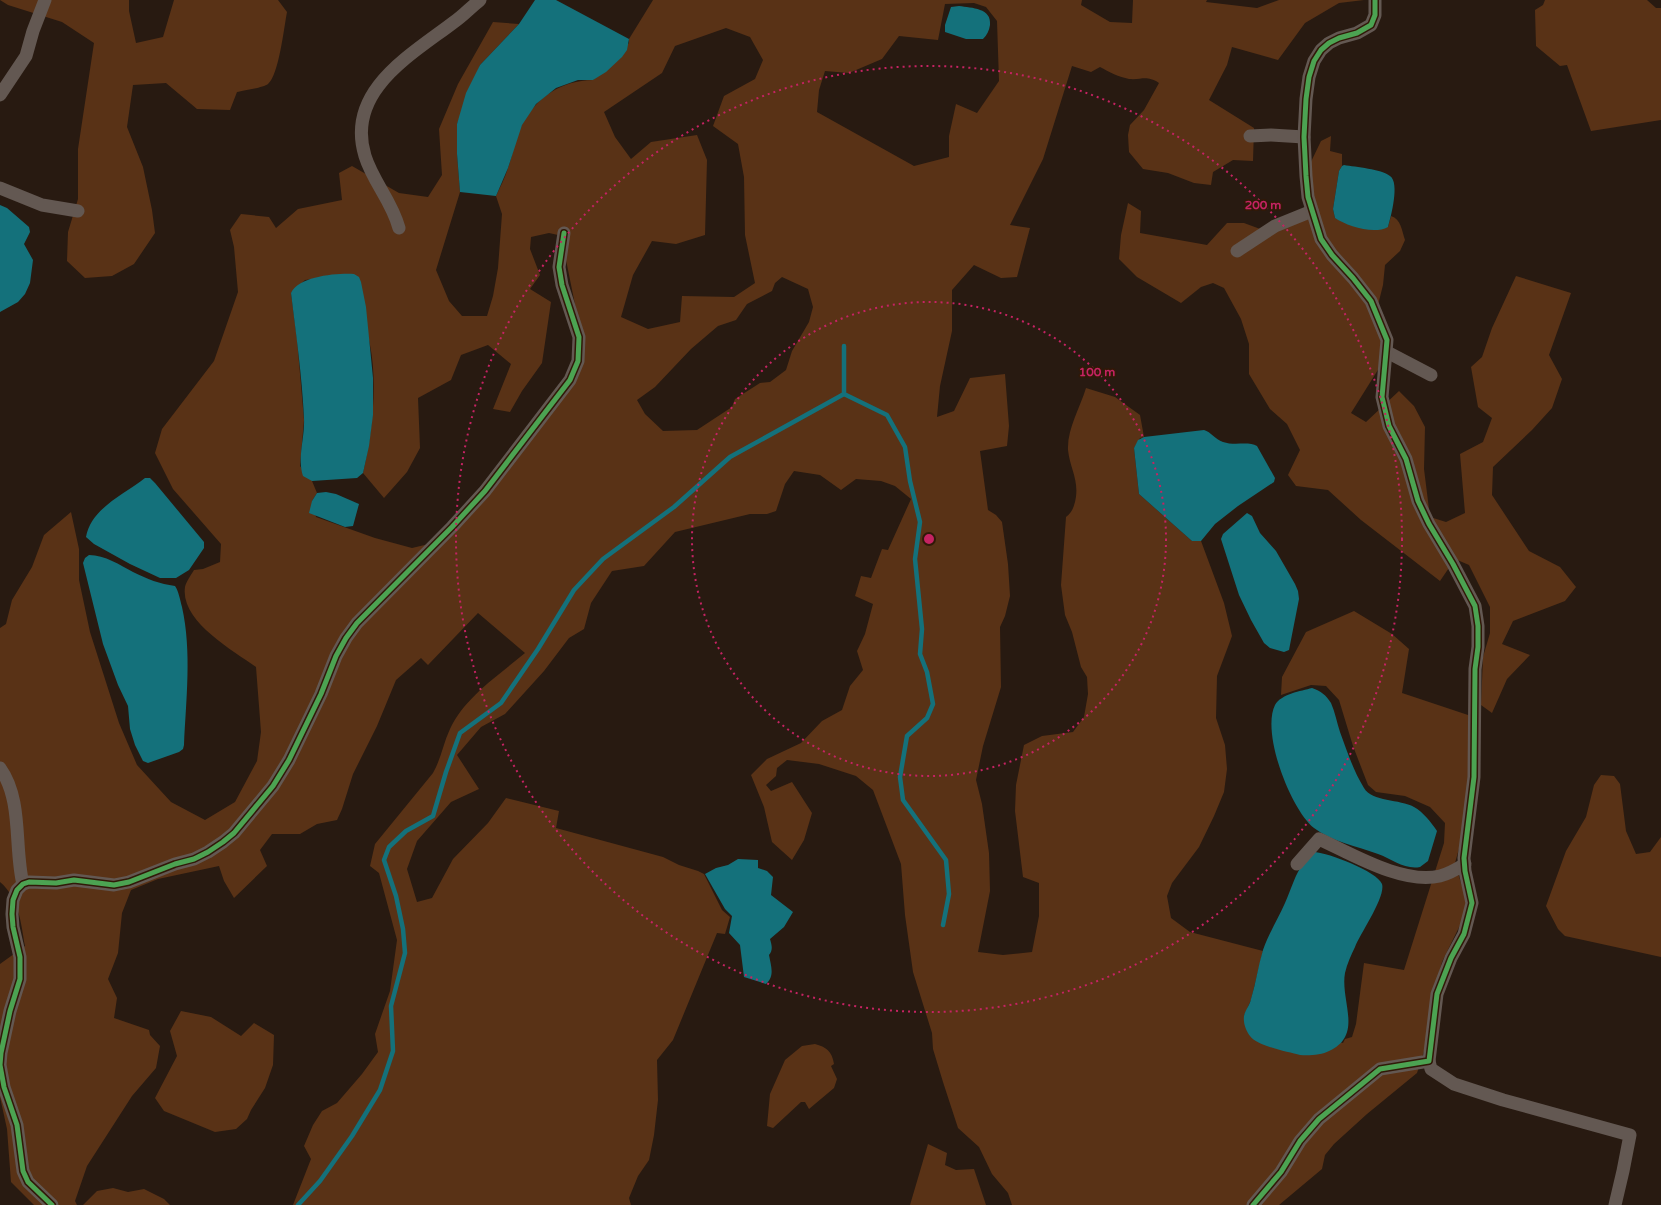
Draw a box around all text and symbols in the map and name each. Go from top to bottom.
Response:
text: 200 m [1245,198,1281,212]
text: 100 m [1079,365,1115,379]
centre of rings [922,532,936,546]

